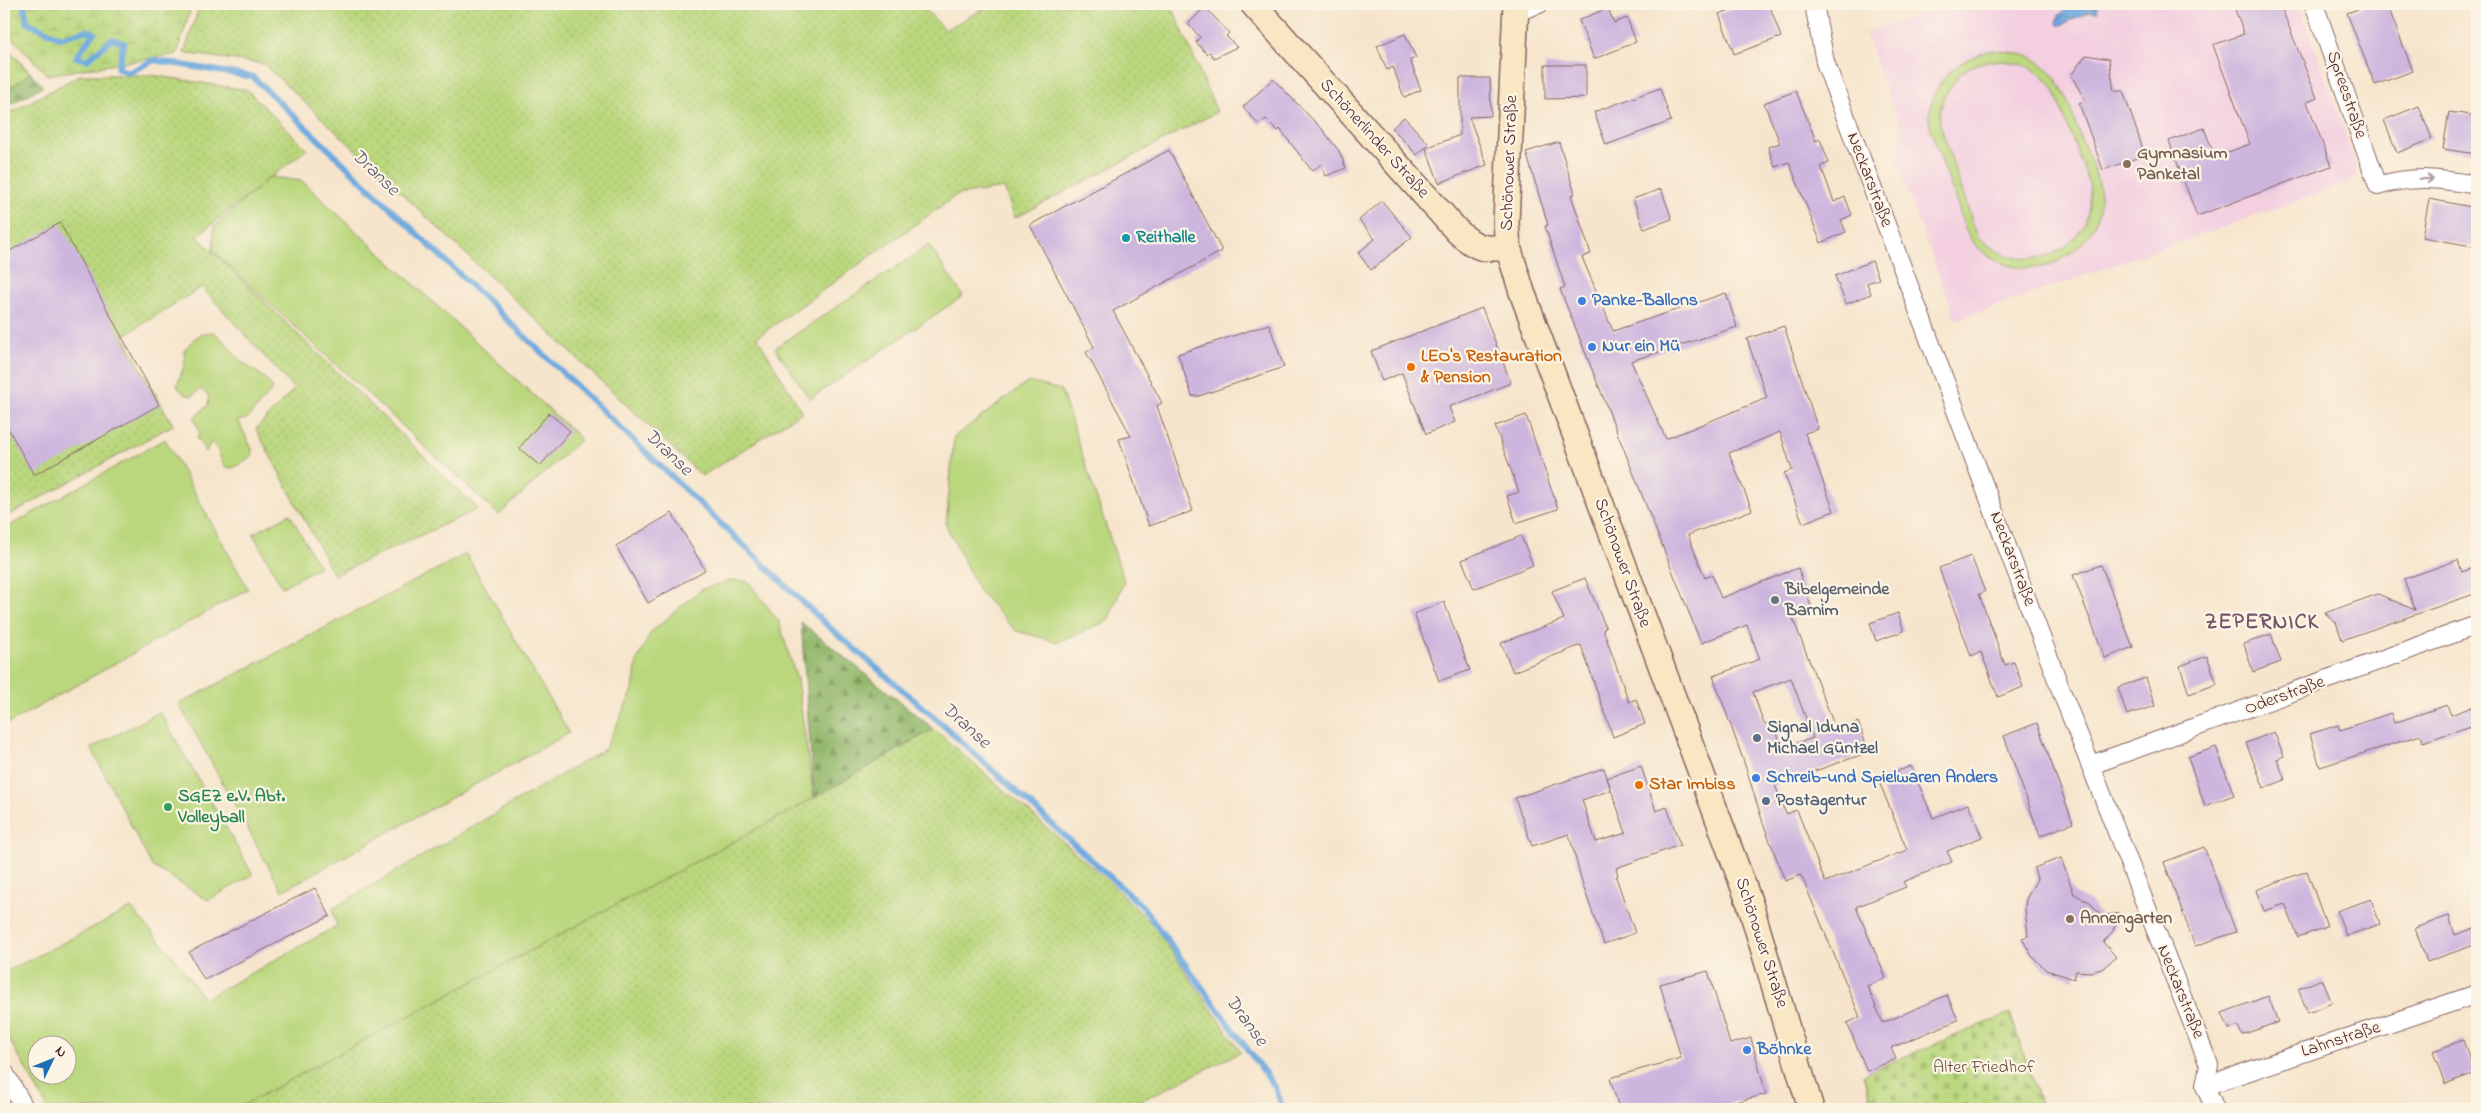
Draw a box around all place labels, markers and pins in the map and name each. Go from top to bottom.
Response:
place label: Gymnasium Panketal [2137,141,2227,188]
marker: Gymnasium Panketal [2121,158,2133,170]
place label: Reithalle [1136,225,1197,251]
marker: Reithalle [1120,232,1132,244]
place label: Panke-Ballons [1592,288,1698,314]
marker: Panke-Ballons [1576,295,1588,307]
place label: Nur ein Mü [1602,334,1680,360]
marker: Nur ein Mü [1586,341,1598,353]
place label: LEO's Restauration & Pension [1420,344,1562,391]
marker: LEO's Restauration & Pension [1405,361,1417,373]
place label: Bibelgemeinde Barnim [1784,577,1890,624]
marker: Bibelgemeinde Barnim [1769,594,1781,606]
place label: Signal Iduna Michael Güntzel [1767,715,1878,762]
marker: Signal Iduna Michael Güntzel [1751,732,1763,744]
place label: Schreib-und Spielwaren Anders [1766,765,1998,791]
place label: Star Imbiss [1649,772,1736,798]
marker: Schreib-und Spielwaren Anders [1750,772,1762,784]
marker: Star Imbiss [1633,779,1645,791]
place label: SGEZ e.V. Abt. Volleyball [177,784,285,832]
place label: Postagentur [1776,788,1867,815]
marker: Postagentur [1760,795,1772,807]
marker: SGEZ e.V. Abt. Volleyball [162,801,174,813]
place label: Annengarten [2080,906,2172,933]
marker: Annengarten [2064,913,2076,925]
place label: Böhnke [1756,1037,1812,1063]
marker: Böhnke [1741,1044,1753,1056]

